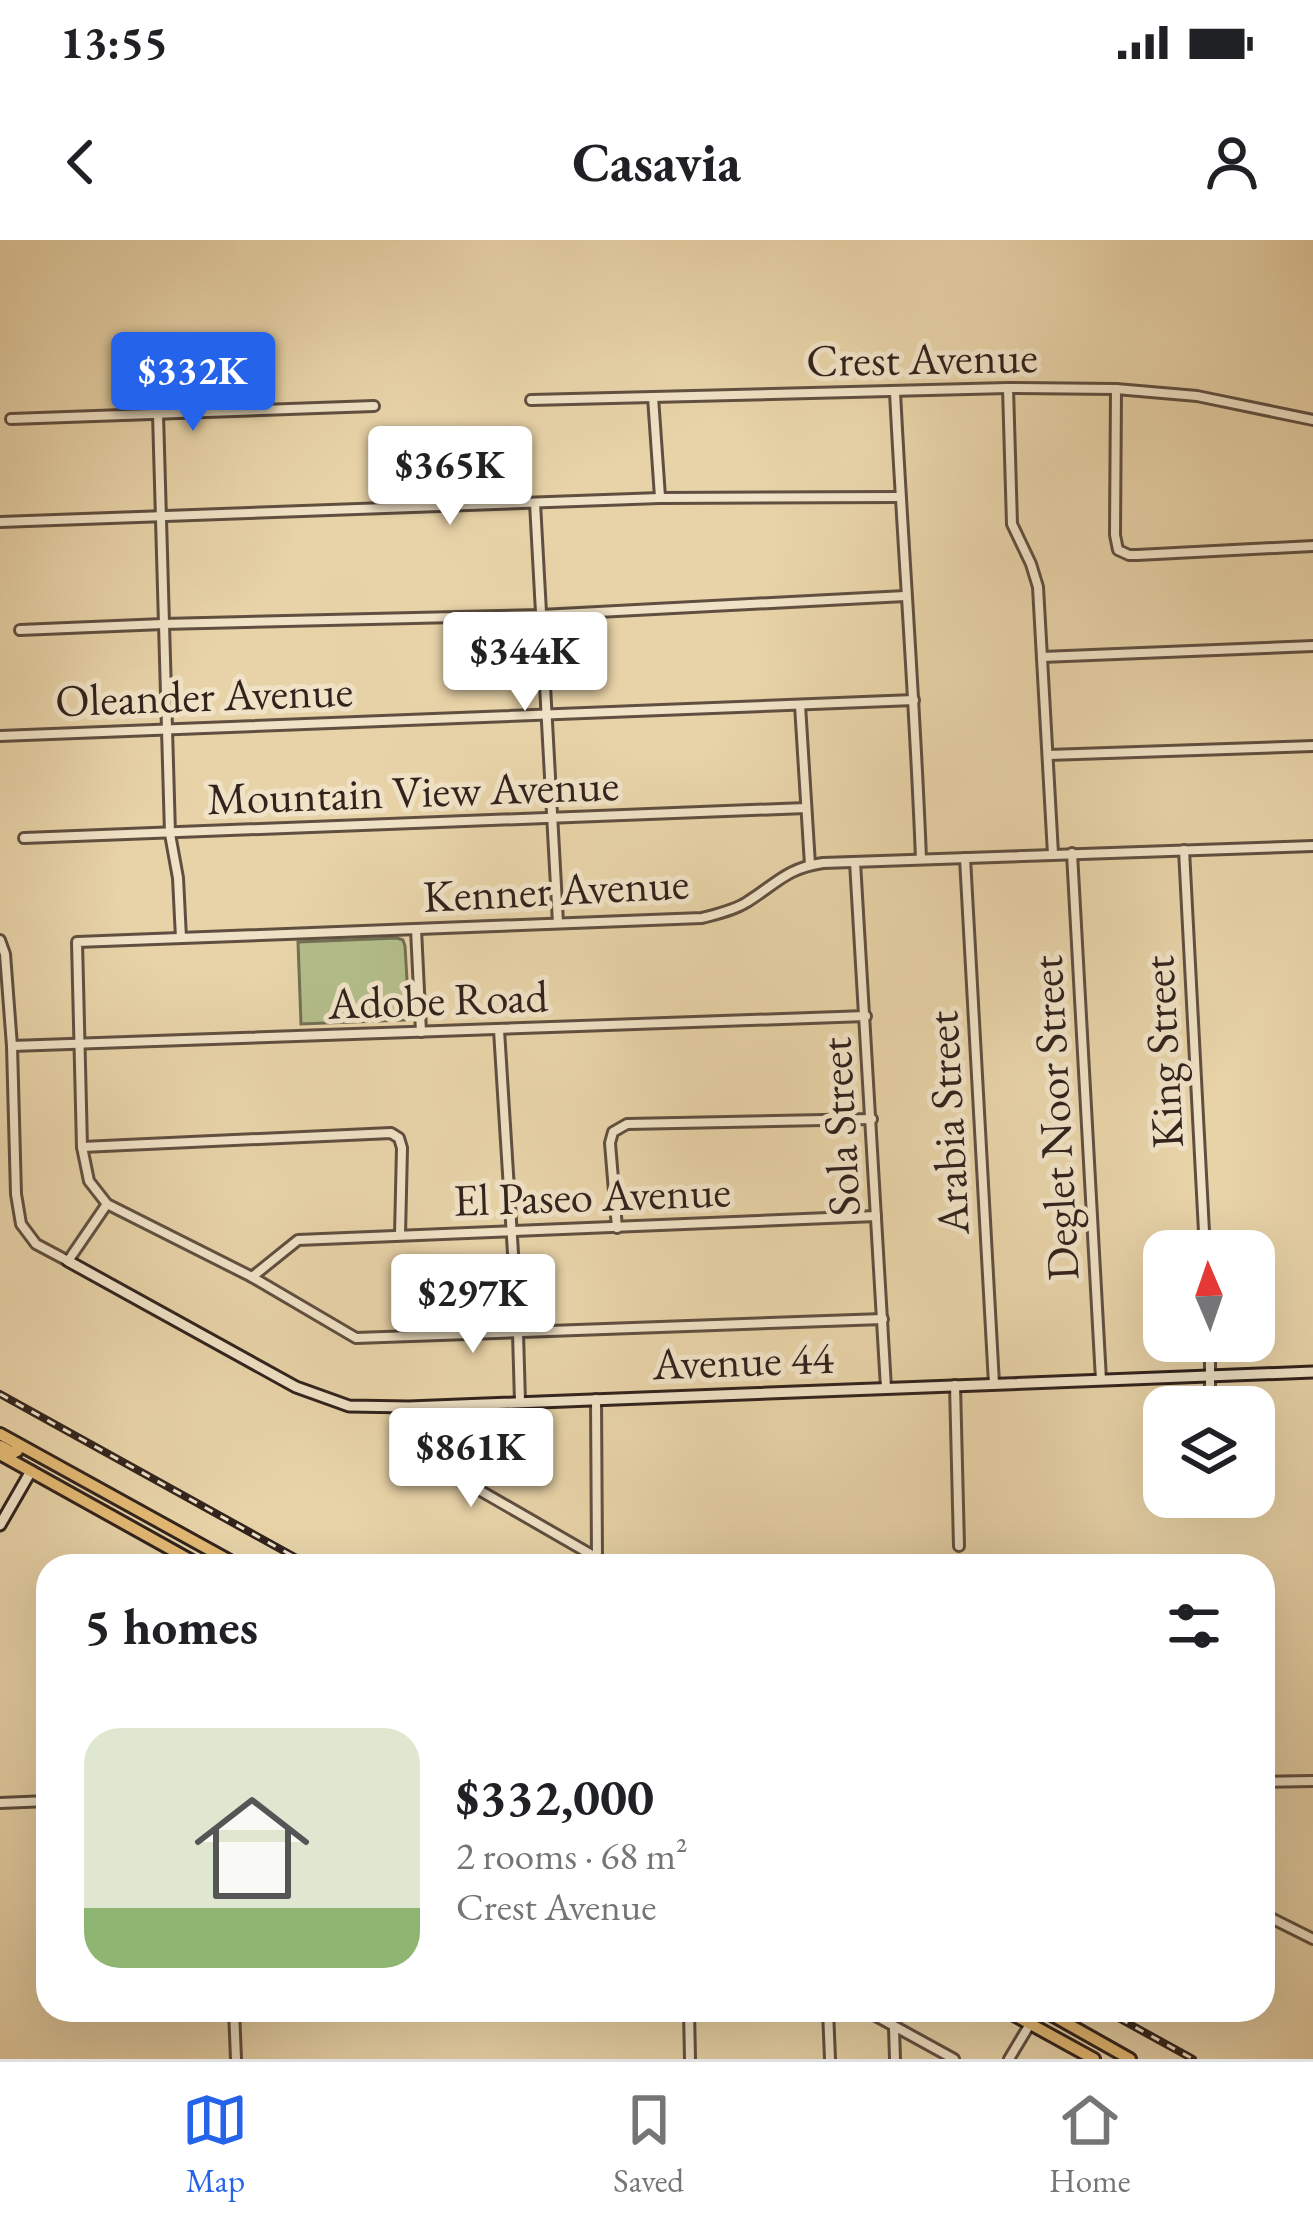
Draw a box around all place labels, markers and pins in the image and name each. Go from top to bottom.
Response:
pin: $332K [109,332,277,434]
pin: $365K [366,426,534,528]
pin: $344K [441,612,609,714]
pin: $297K [389,1254,557,1356]
pin: $861K [387,1408,555,1510]

